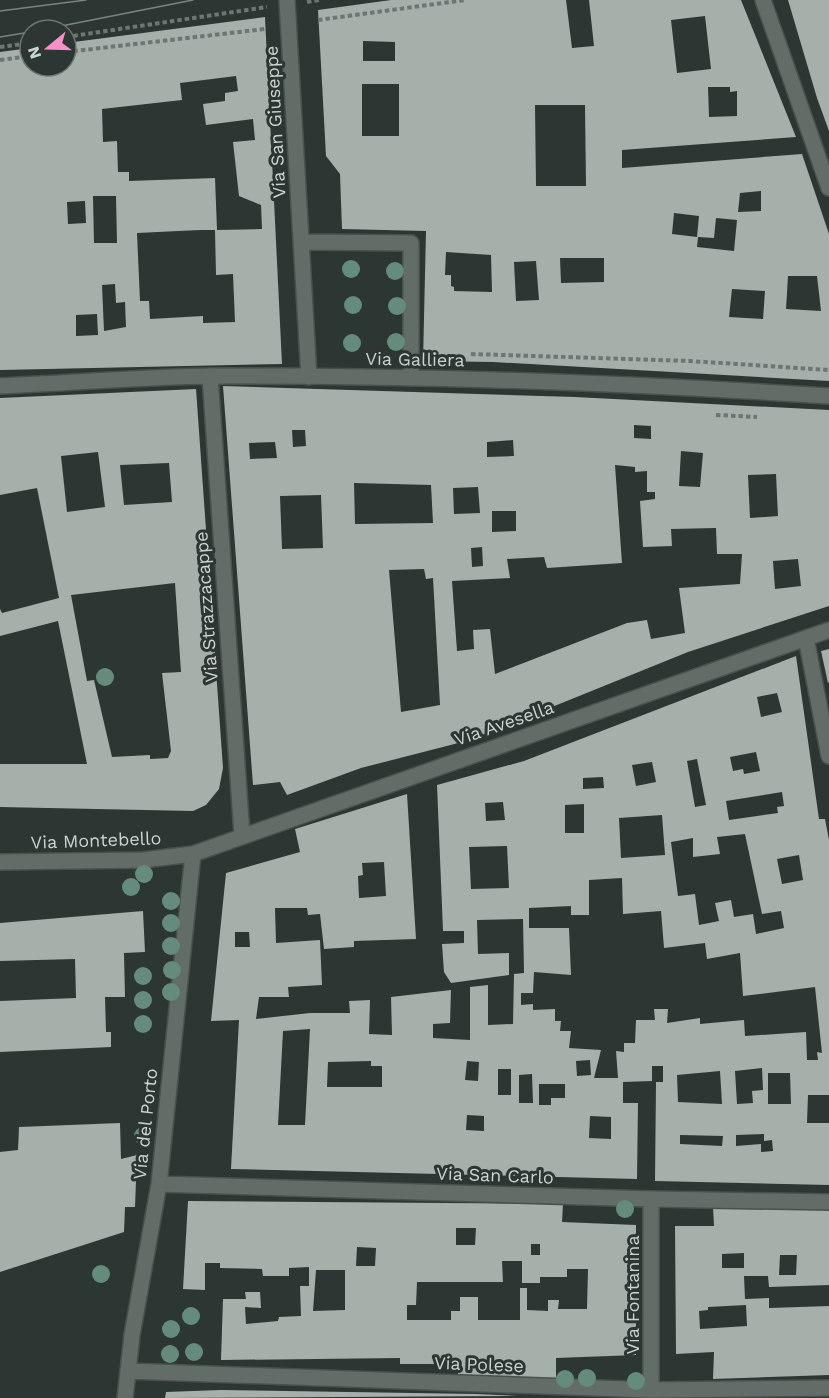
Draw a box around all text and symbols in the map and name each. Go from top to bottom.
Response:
north arrow [18,18,78,78]
text: N [23,44,45,61]
street label: Via San Giuseppe [261,45,289,199]
street label: Via Galliera [365,348,465,370]
street label: Via Strazzacappe [190,531,222,683]
street label: Via Avesella [452,696,556,750]
street label: Via Montebello [30,827,162,853]
street label: Via del Porto [129,1067,161,1181]
street label: Via San Carlo [436,1162,554,1188]
street label: Via Fontanina [622,1235,643,1355]
street label: Via Polese [434,1352,524,1376]

